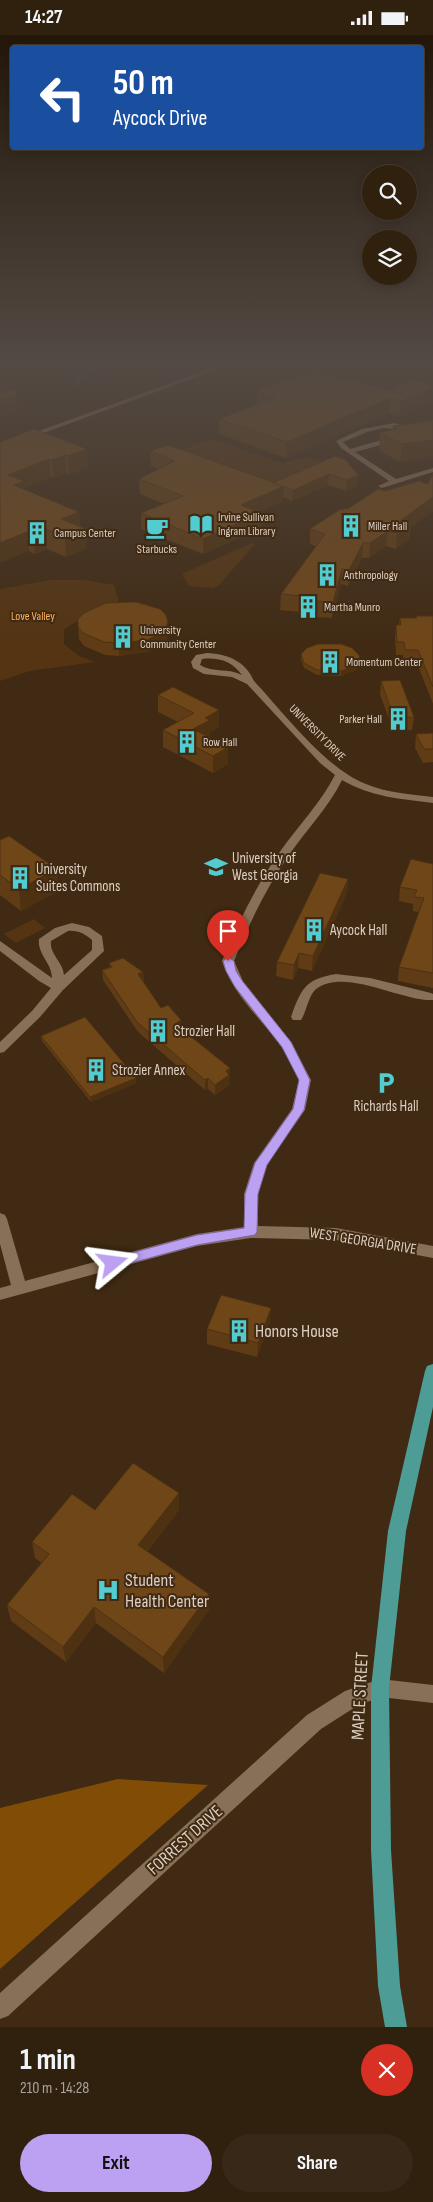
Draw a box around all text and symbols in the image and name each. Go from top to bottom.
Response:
text: 14:27 [25,6,62,29]
text: 50 m [113,62,174,105]
icon: left [30,65,95,130]
text: Aycock Drive [113,105,207,132]
map controls [362,165,417,285]
button: search [362,165,417,220]
button: layers [362,230,417,285]
place label: Irvine Sullivan Ingram Library [218,510,276,539]
library icon: Irvine Sullivan Ingram Library [188,511,214,537]
building icon: Miller Hall [338,513,364,539]
cafe icon: Starbucks [144,515,170,541]
place label: Miller Hall [368,519,407,534]
building icon: Campus Center [24,520,50,546]
place label: Campus Center [54,526,116,541]
place label: Starbucks [137,542,177,557]
building icon: Anthropology [314,562,340,588]
place label: Anthropology [343,568,398,583]
building icon: Martha Munro [295,594,321,620]
place label: Martha Munro [324,600,380,615]
park label: Love Valley [11,609,55,624]
place label: University Community Center [140,623,217,652]
building icon: University Community Center [110,624,136,650]
building icon: Momentum Center [317,649,343,675]
place label: Momentum Center [346,655,422,670]
street label: UNIVERSITY DRIVE [286,702,348,764]
building icon: Parker Hall [385,706,411,732]
place label: Parker Hall [339,712,382,727]
building icon: Row Hall [174,729,200,755]
place label: Row Hall [203,735,237,750]
place label: University of West Georgia [232,849,298,885]
school or university icon: University of West Georgia [203,854,229,880]
place label: University Suites Commons [36,860,120,896]
building icon: University Suites Commons [7,865,33,891]
pin [207,910,249,961]
icon: arrive [214,917,242,945]
building icon: Aycock Hall [301,917,327,943]
place label: Aycock Hall [329,921,387,940]
building icon: Strozier Hall [145,1018,171,1044]
place label: Strozier Hall [174,1022,235,1041]
building icon: Strozier Annex [83,1057,109,1083]
place label: Strozier Annex [112,1061,186,1080]
parking icon: Richards Hall [373,1070,399,1096]
place label: Richards Hall [354,1097,418,1116]
street label: WEST GEORGIA DRIVE [308,1223,418,1259]
position arrow [86,1236,138,1288]
building icon: Honors House [226,1318,252,1344]
place label: Honors House [255,1321,339,1342]
place label: Student Health Center [125,1570,209,1612]
hospital icon: Student Health Center [95,1577,121,1603]
street label: MAPLE STREET [347,1651,373,1741]
street label: FORREST DRIVE [143,1801,227,1879]
text: 1 min [20,2042,76,2078]
button: close [361,2044,413,2096]
text: 210 m · 14:28 [20,2079,89,2098]
button: Exit [20,2134,212,2192]
button: Share [222,2134,413,2192]

